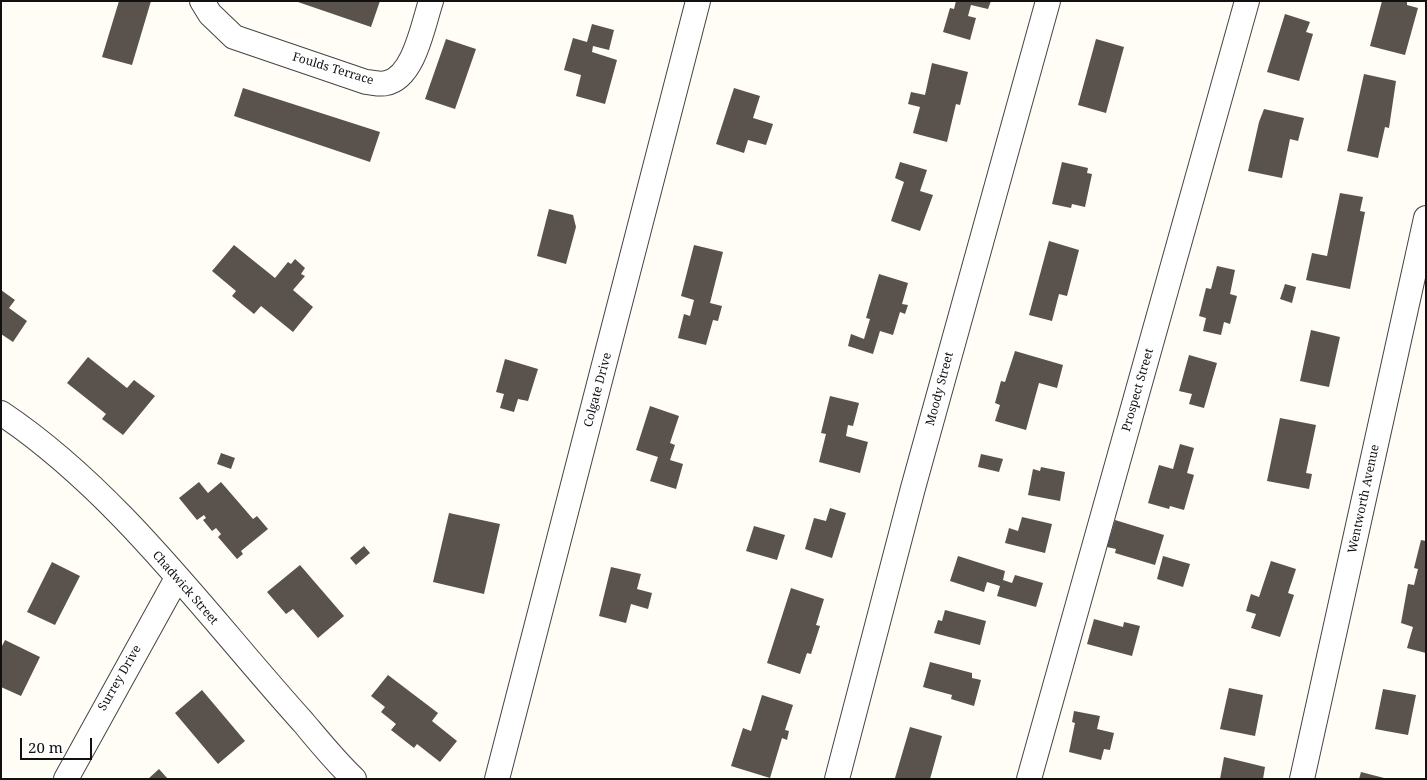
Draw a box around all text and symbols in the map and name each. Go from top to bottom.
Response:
street label: Foulds Terrace [291,50,375,88]
street label: Prospect Street [1119,347,1157,433]
street label: Colgate Drive [581,351,615,429]
street label: Moody Street [923,351,957,427]
street label: Wentworth Avenue [1345,443,1383,555]
street label: Chadwick Street [149,548,221,628]
street label: Surrey Drive [95,643,145,713]
scale bar [22,728,95,760]
text: 20 m [28,737,63,757]

